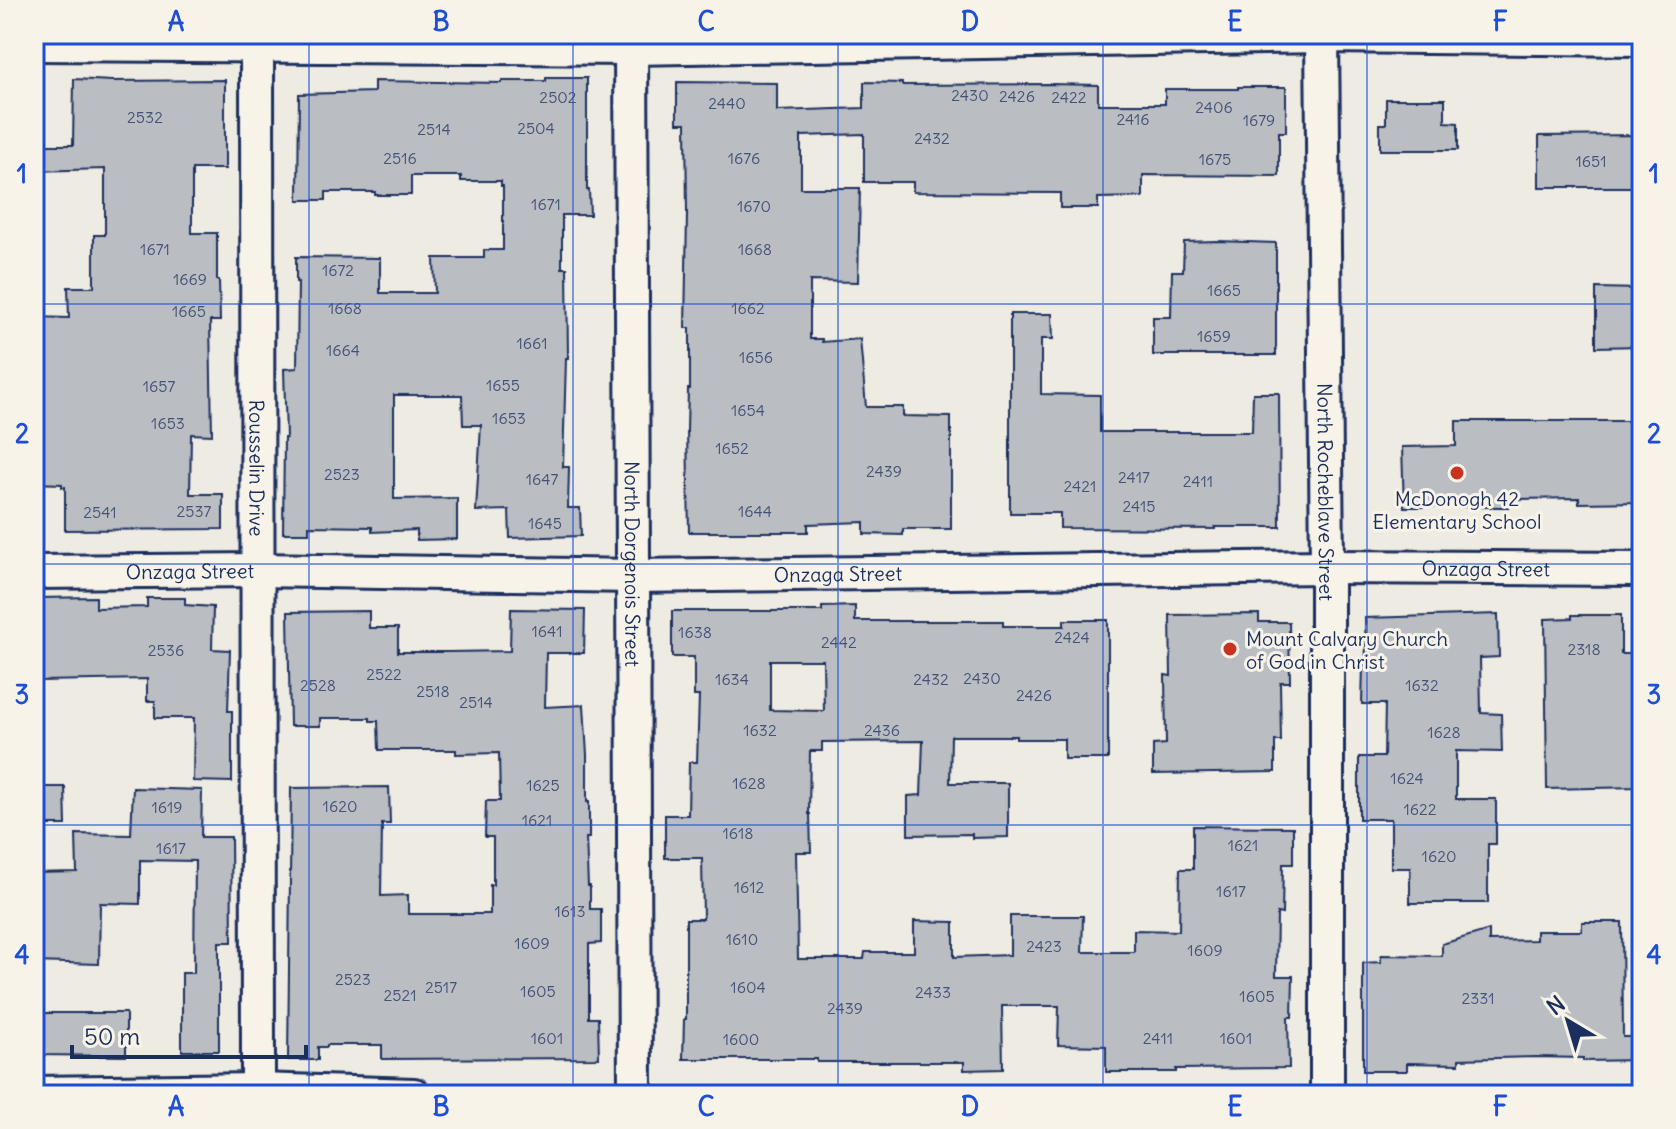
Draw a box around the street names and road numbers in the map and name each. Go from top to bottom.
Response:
street label: North Rocheblave Street [1313,383,1340,601]
street label: Rousselin Drive [245,399,270,537]
street label: North Dorgenois Street [620,461,646,667]
street label: Onzaga Street [1421,555,1551,581]
street label: Onzaga Street [126,558,255,584]
street label: Onzaga Street [773,560,903,587]

